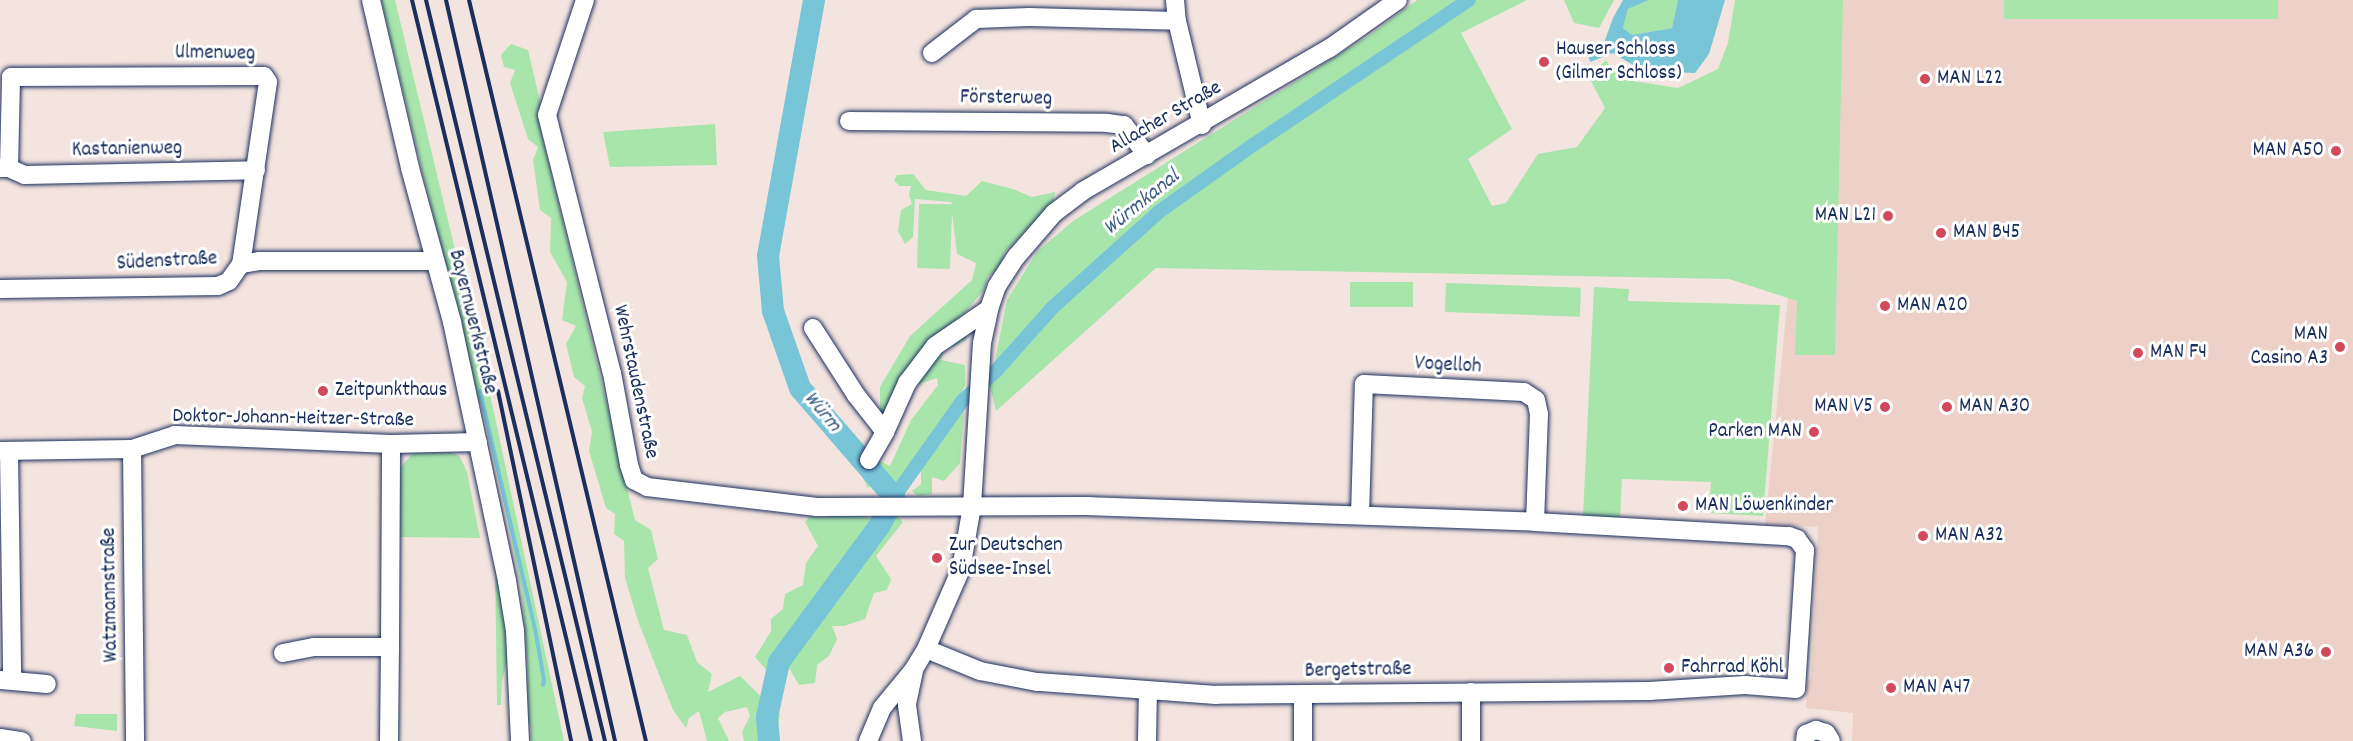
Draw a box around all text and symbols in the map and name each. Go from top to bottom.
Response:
place label: Hauser Schloss (Gilmer Schloss) [1556,37,1682,87]
street label: Ulmenweg [175,41,255,67]
marker: Hauser Schloss (Gilmer Schloss) [1537,55,1551,69]
place label: MAN L22 [1937,66,2003,92]
marker: MAN L22 [1918,72,1932,86]
street label: Allacher Straße [1106,76,1226,160]
street label: Försterweg [960,86,1052,112]
street label: Kastanienweg [72,136,182,164]
place label: MAN A50 [2252,138,2324,164]
marker: MAN A50 [2329,144,2343,158]
water label: Würmkanal [1099,164,1185,242]
place label: MAN L21 [1815,203,1876,229]
marker: MAN L21 [1881,209,1895,223]
place label: MAN B45 [1953,220,2020,246]
marker: MAN B45 [1934,226,1948,240]
street label: Südenstraße [116,247,218,277]
street label: Bayernwerkstraße [442,247,502,397]
place label: MAN A20 [1897,293,1968,319]
marker: MAN A20 [1878,299,1892,313]
street label: Wehrstaudenstraße [606,303,664,461]
place label: MAN Casino A3 [2250,322,2328,372]
place label: MAN F4 [2150,340,2207,366]
marker: MAN Casino A3 [2333,340,2347,354]
marker: MAN F4 [2131,346,2145,360]
street label: Vogelloh [1414,352,1482,380]
place label: Zeitpunkthaus [335,378,447,404]
marker: Zeitpunkthaus [316,384,330,398]
water label: Würm [797,386,847,438]
place label: MAN V5 [1814,394,1873,420]
place label: MAN A30 [1959,394,2030,420]
marker: MAN V5 [1878,400,1892,414]
marker: MAN A30 [1940,400,1954,414]
street label: Doktor-Johann-Heitzer-Straße [172,404,414,434]
place label: Parken MAN [1708,419,1802,445]
marker: Parken MAN [1807,425,1821,439]
place label: MAN Löwenkinder [1695,493,1833,519]
marker: MAN Löwenkinder [1676,499,1690,513]
place label: MAN A32 [1935,523,2004,549]
street label: Watzmannstraße [97,527,125,663]
marker: MAN A32 [1916,529,1930,543]
place label: Zur Deutschen Südsee-Insel [949,533,1063,583]
marker: Zur Deutschen Südsee-Insel [930,551,944,565]
place label: MAN A36 [2244,639,2314,665]
marker: MAN A36 [2319,645,2333,659]
place label: Fahrrad Köhl [1681,655,1784,681]
street label: Bergetstraße [1304,657,1412,685]
marker: Fahrrad Köhl [1662,661,1676,675]
place label: MAN A47 [1903,675,1970,701]
marker: MAN A47 [1884,681,1898,695]

